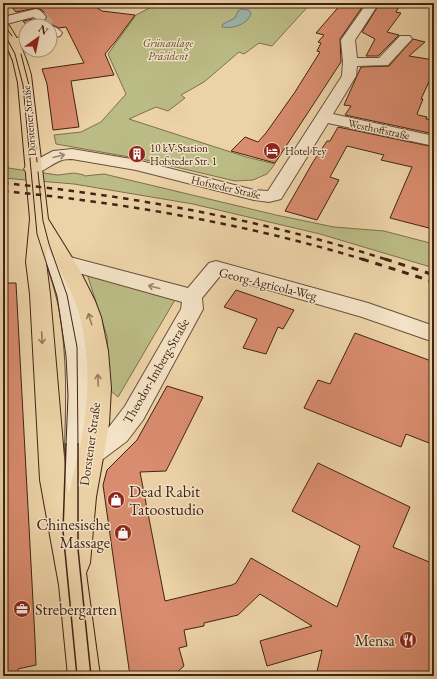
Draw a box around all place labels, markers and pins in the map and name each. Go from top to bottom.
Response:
place label: 10 kV-Station Hofsteder Str. 1 [150,141,217,168]
hotel icon: Hotel Fey [262,141,282,161]
building icon: 10 kV-Station Hofsteder Str. 1 [127,144,147,164]
place label: Hotel Fey [285,144,327,158]
place label: Dead Rabit Tatoostudio [129,481,204,520]
shop icon: Dead Rabit Tatoostudio [106,490,126,510]
place label: Chinesische Massage [37,514,110,553]
shop icon: Chinesische Massage [113,523,133,543]
office icon: Strebergarten [12,599,32,619]
place label: Strebergarten [35,599,118,620]
place label: Mensa [355,630,396,651]
restaurant icon: Mensa [398,630,418,650]

